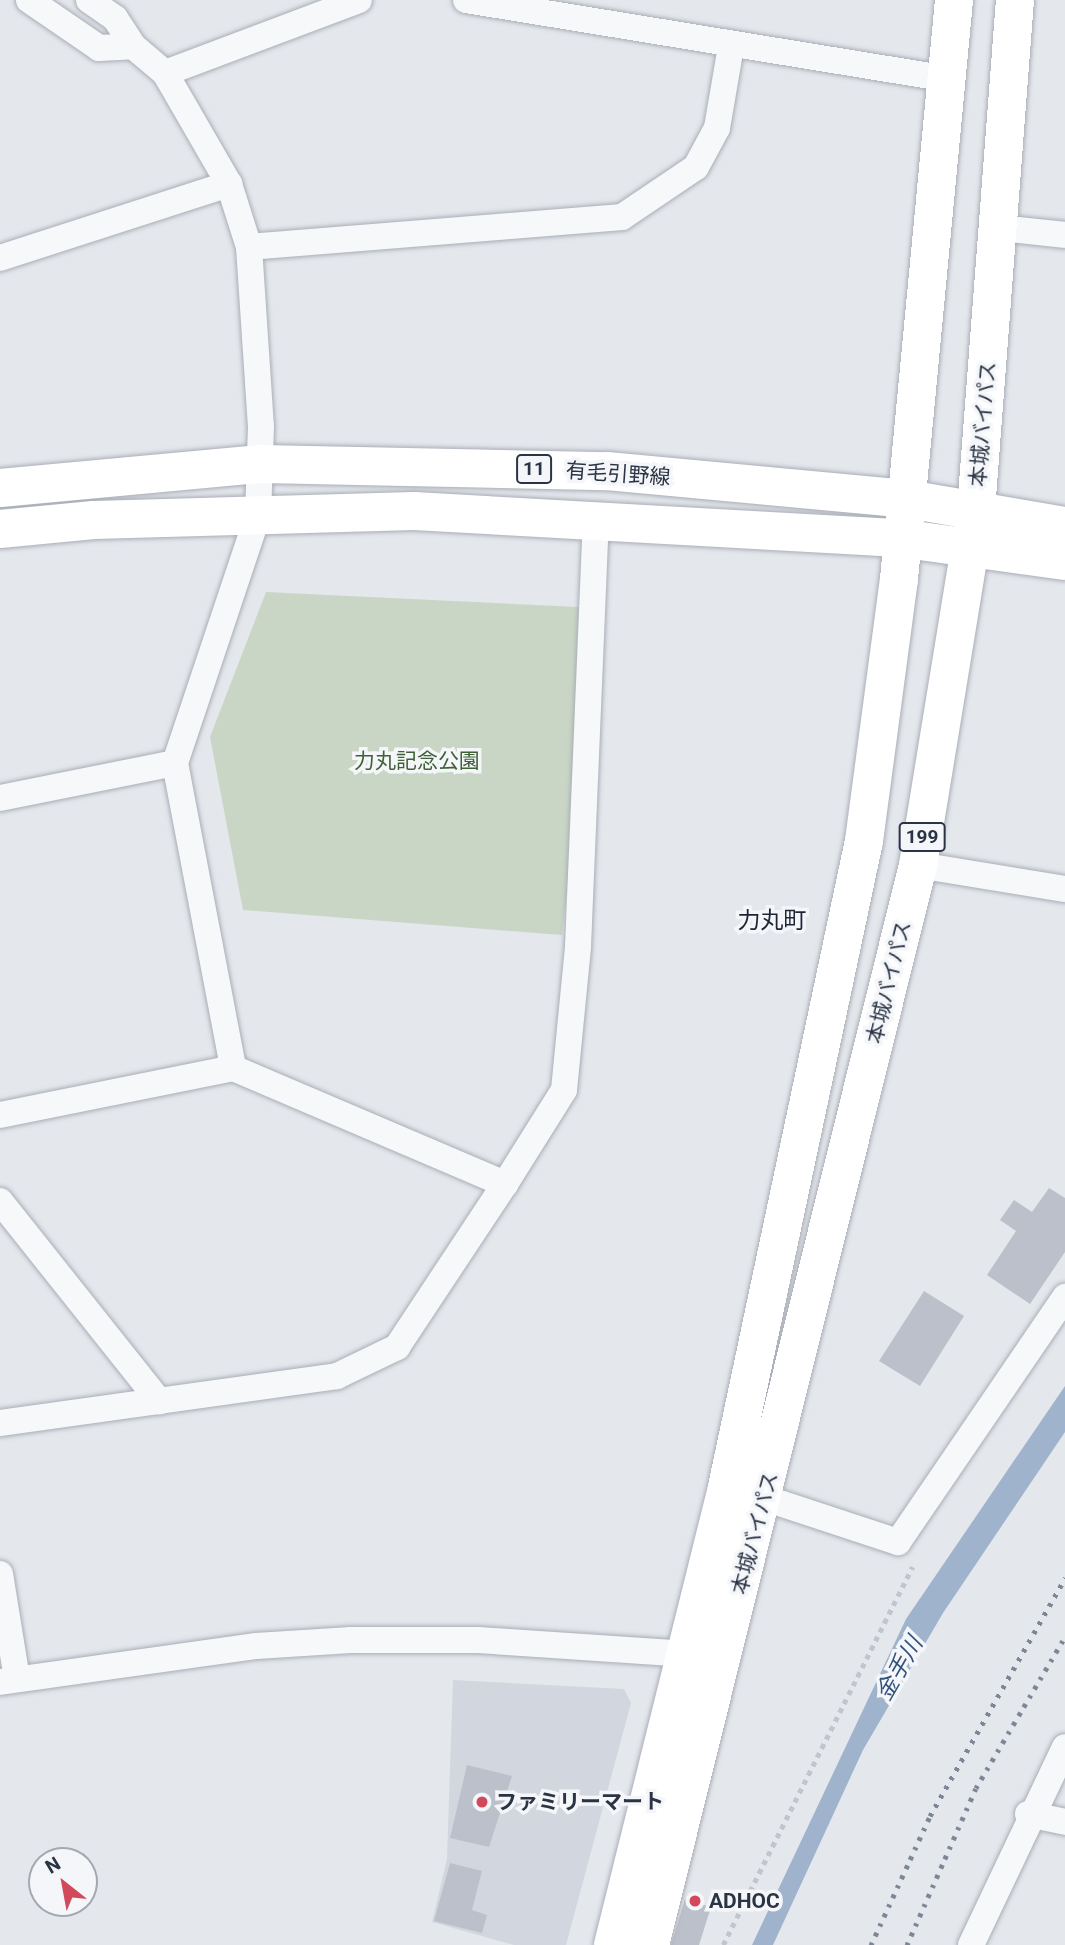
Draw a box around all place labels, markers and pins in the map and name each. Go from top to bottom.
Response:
place label: ファミリーマート [496,1789,664,1815]
marker: ファミリーマート [474,1794,490,1810]
place label: ADHOC [709,1888,780,1914]
marker: ADHOC [687,1893,703,1909]

